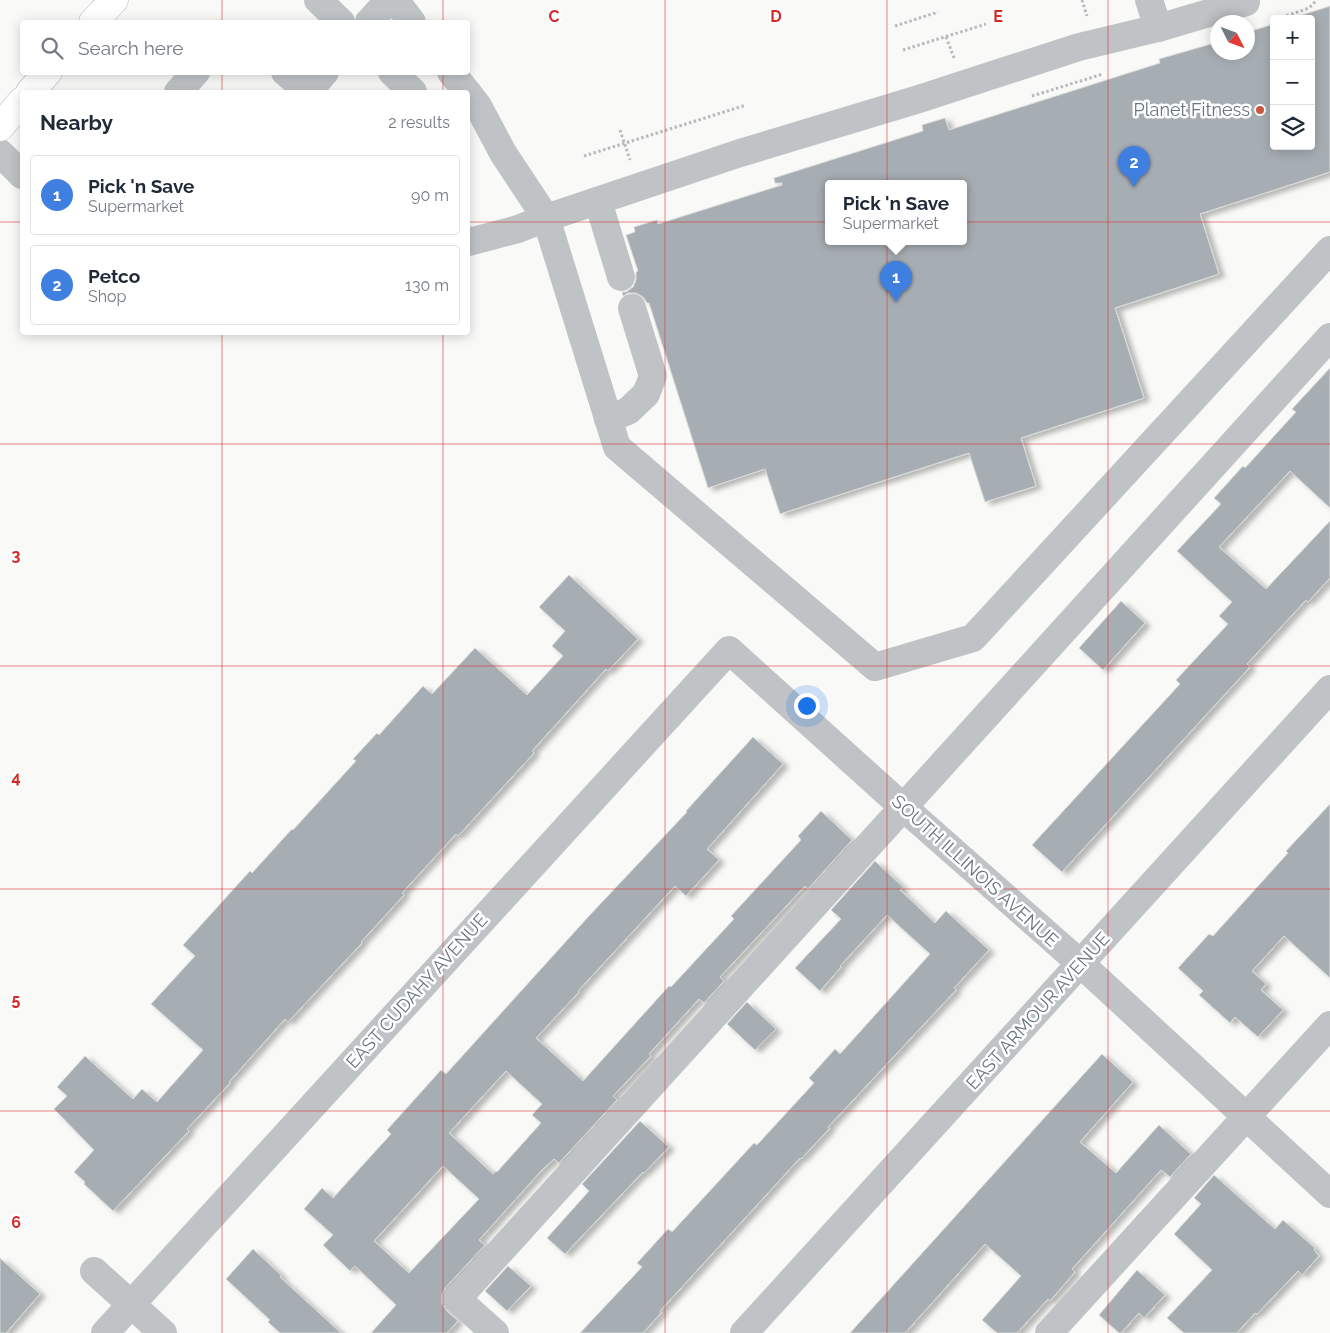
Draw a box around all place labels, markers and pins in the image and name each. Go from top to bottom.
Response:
place label: Planet Fitness [1133,99,1250,120]
marker: Planet Fitness [1254,104,1266,116]
pin: 2 [1118,146,1150,187]
pin: 1 [880,261,912,302]

